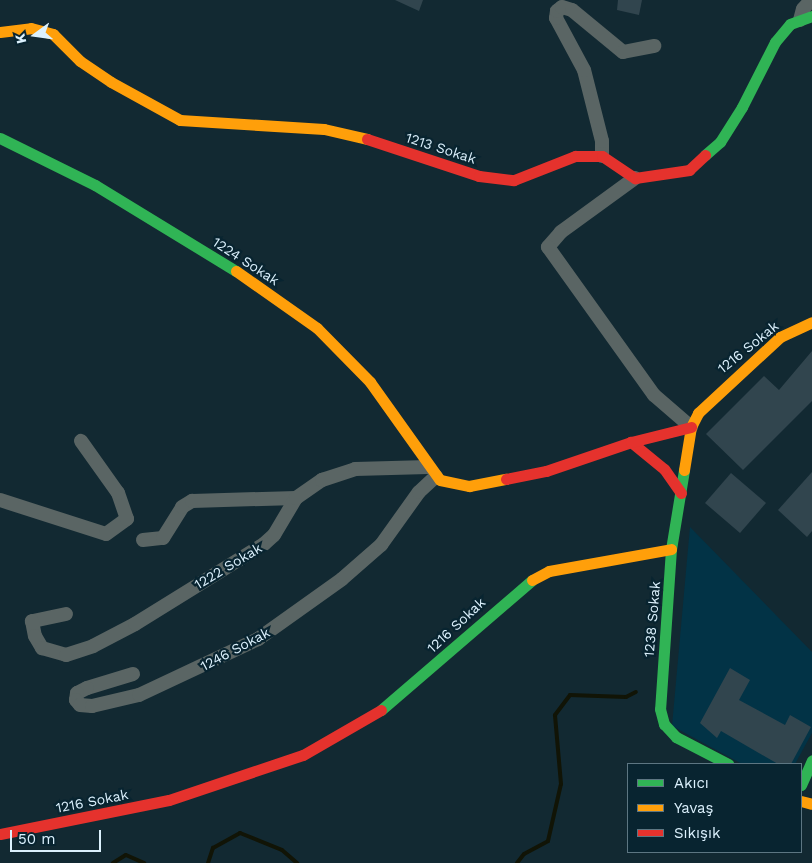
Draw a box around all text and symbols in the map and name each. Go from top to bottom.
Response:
north arrow [10,10,60,60]
text: K [12,32,29,45]
street label: 1213 Sokak [404,129,478,167]
street label: 1224 Sokak [210,233,282,289]
street label: 1216 Sokak [714,317,782,377]
street label: 1222 Sokak [191,539,265,593]
street label: 1238 Sokak [640,580,664,658]
street label: 1216 Sokak [423,594,489,656]
street label: 1246 Sokak [197,624,273,674]
legend [627,763,802,853]
text: Akıcı [674,774,709,792]
street label: 1216 Sokak [54,786,130,816]
text: Yavaş [674,799,714,817]
scale bar [12,820,104,852]
text: Sıkışık [674,824,720,842]
text: 50 m [18,830,55,848]

